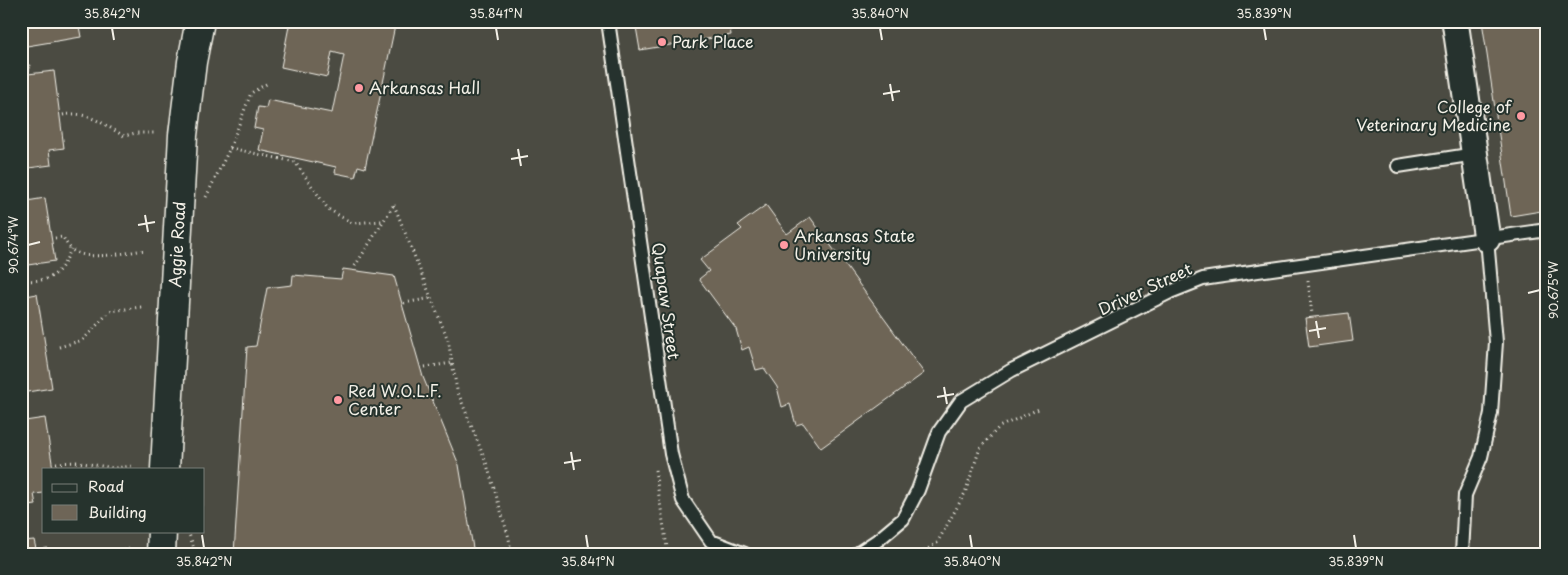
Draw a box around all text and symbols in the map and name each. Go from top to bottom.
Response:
text: 35.842°N [84,4,140,22]
text: 35.841°N [469,4,523,22]
text: 35.840°N [851,4,909,22]
text: 35.839°N [1236,4,1292,22]
place label: Park Place [672,29,754,53]
marker: Park Place [656,36,668,48]
place label: Arkansas Hall [369,75,480,99]
marker: Arkansas Hall [353,82,365,94]
place label: College of Veterinary Medicine [1356,94,1513,136]
marker: College of Veterinary Medicine [1515,110,1527,122]
street label: Aggie Road [162,201,190,288]
text: 90.674°W [4,215,22,274]
place label: Arkansas State University [794,223,915,265]
marker: Arkansas State University [778,239,790,251]
street label: Quapaw Street [647,241,687,361]
street label: Driver Street [1094,256,1196,320]
text: 90.675°W [1544,260,1562,319]
place label: Red W.O.L.F. Center [348,378,442,420]
marker: Red W.O.L.F. Center [332,394,344,406]
legend [42,468,205,532]
text: Road [88,474,124,497]
text: Building [88,500,147,523]
text: 35.842°N [176,552,232,570]
text: 35.841°N [561,552,615,570]
text: 35.840°N [943,552,1001,570]
text: 35.839°N [1328,552,1384,570]

